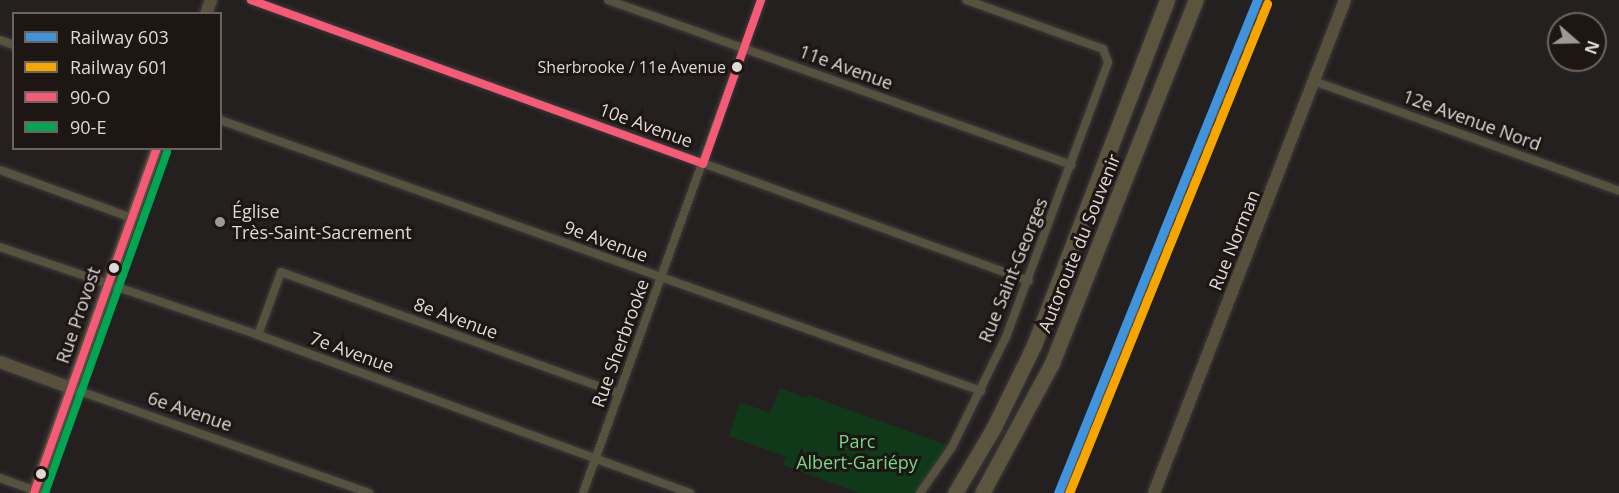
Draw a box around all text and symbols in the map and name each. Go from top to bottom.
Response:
legend [12,12,222,150]
north arrow [1547,12,1607,72]
text: Railway 603 [70,25,169,49]
text: N [1579,38,1605,57]
street label: 11e Avenue [796,40,896,94]
text: Railway 601 [70,55,169,79]
place label: Sherbrooke / 11e Avenue [538,57,726,77]
marker: Sherbrooke / 11e Avenue [731,61,743,73]
text: 90-O [70,85,110,109]
street label: 12e Avenue Nord [1400,85,1544,155]
street label: 10e Avenue [596,98,696,152]
text: 90-E [70,115,106,139]
street label: Autoroute du Souvenir [1033,151,1125,335]
street label: Rue Norman [1204,187,1264,293]
street label: Rue Saint-Georges [974,194,1052,346]
place label: Église Très-Saint-Sacrement [232,201,412,244]
marker: Église Très-Saint-Sacrement [213,215,227,229]
street label: 9e Avenue [561,216,651,266]
unlabelled marker [108,262,120,274]
street label: Rue Provost [51,264,105,366]
street label: Rue Sherbrooke [587,276,653,410]
street label: 8e Avenue [411,293,501,343]
street label: 7e Avenue [307,327,397,377]
street label: 6e Avenue [145,387,235,435]
park label: Parc Albert-Gariépy [796,431,918,474]
unlabelled marker [35,468,47,480]

